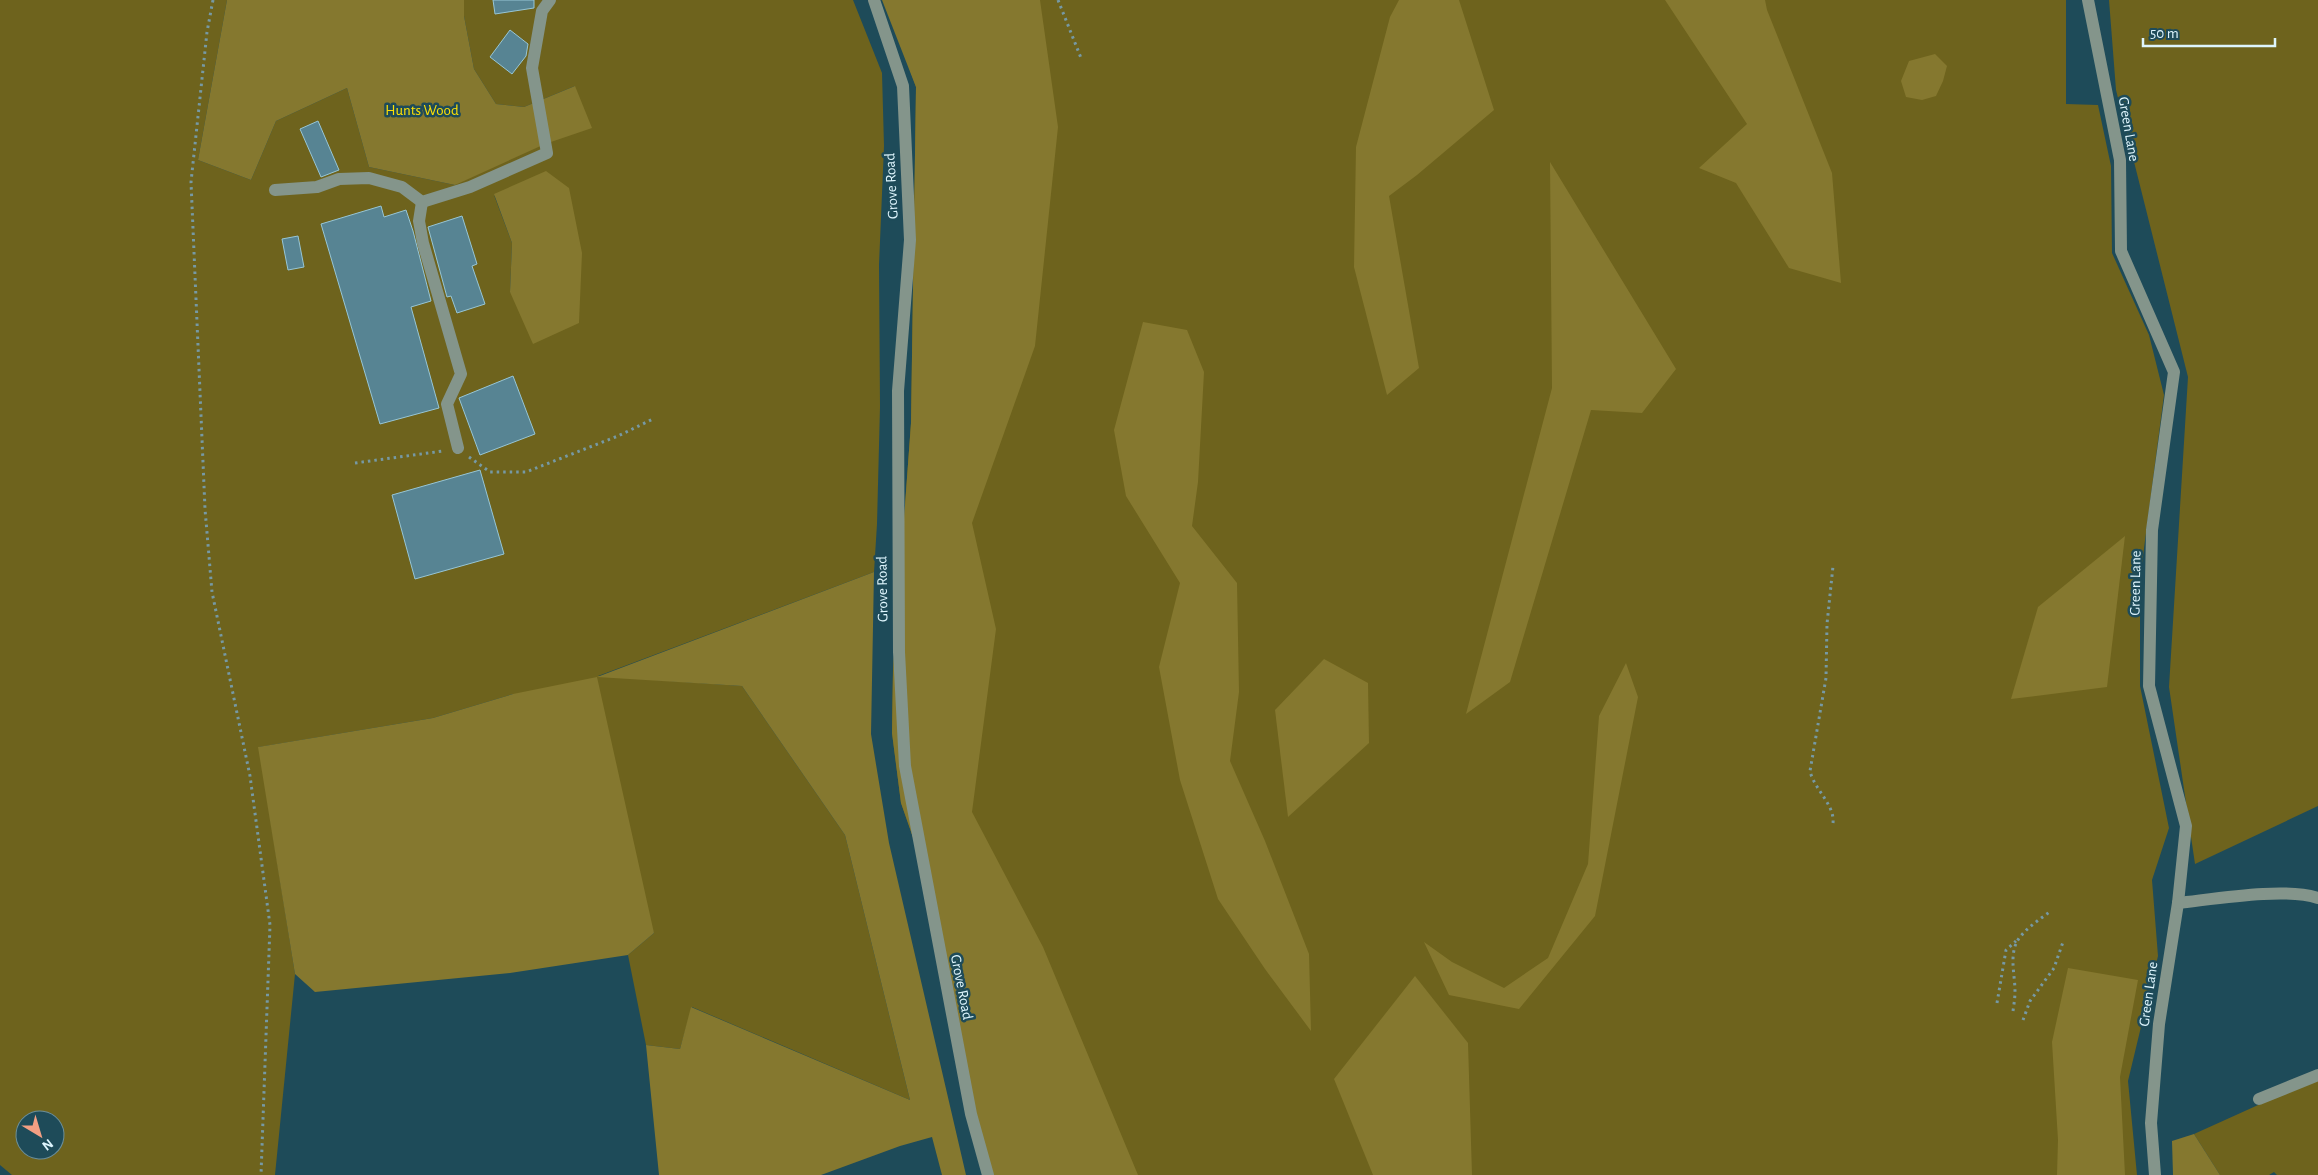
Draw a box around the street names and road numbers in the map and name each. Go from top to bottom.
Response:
street label: Green Lane [2115,96,2142,163]
street label: Grove Road [882,152,901,219]
street label: Green Lane [2127,550,2144,616]
street label: Grove Road [874,556,891,622]
street label: Grove Road [948,953,975,1021]
street label: Green Lane [2137,961,2160,1027]

